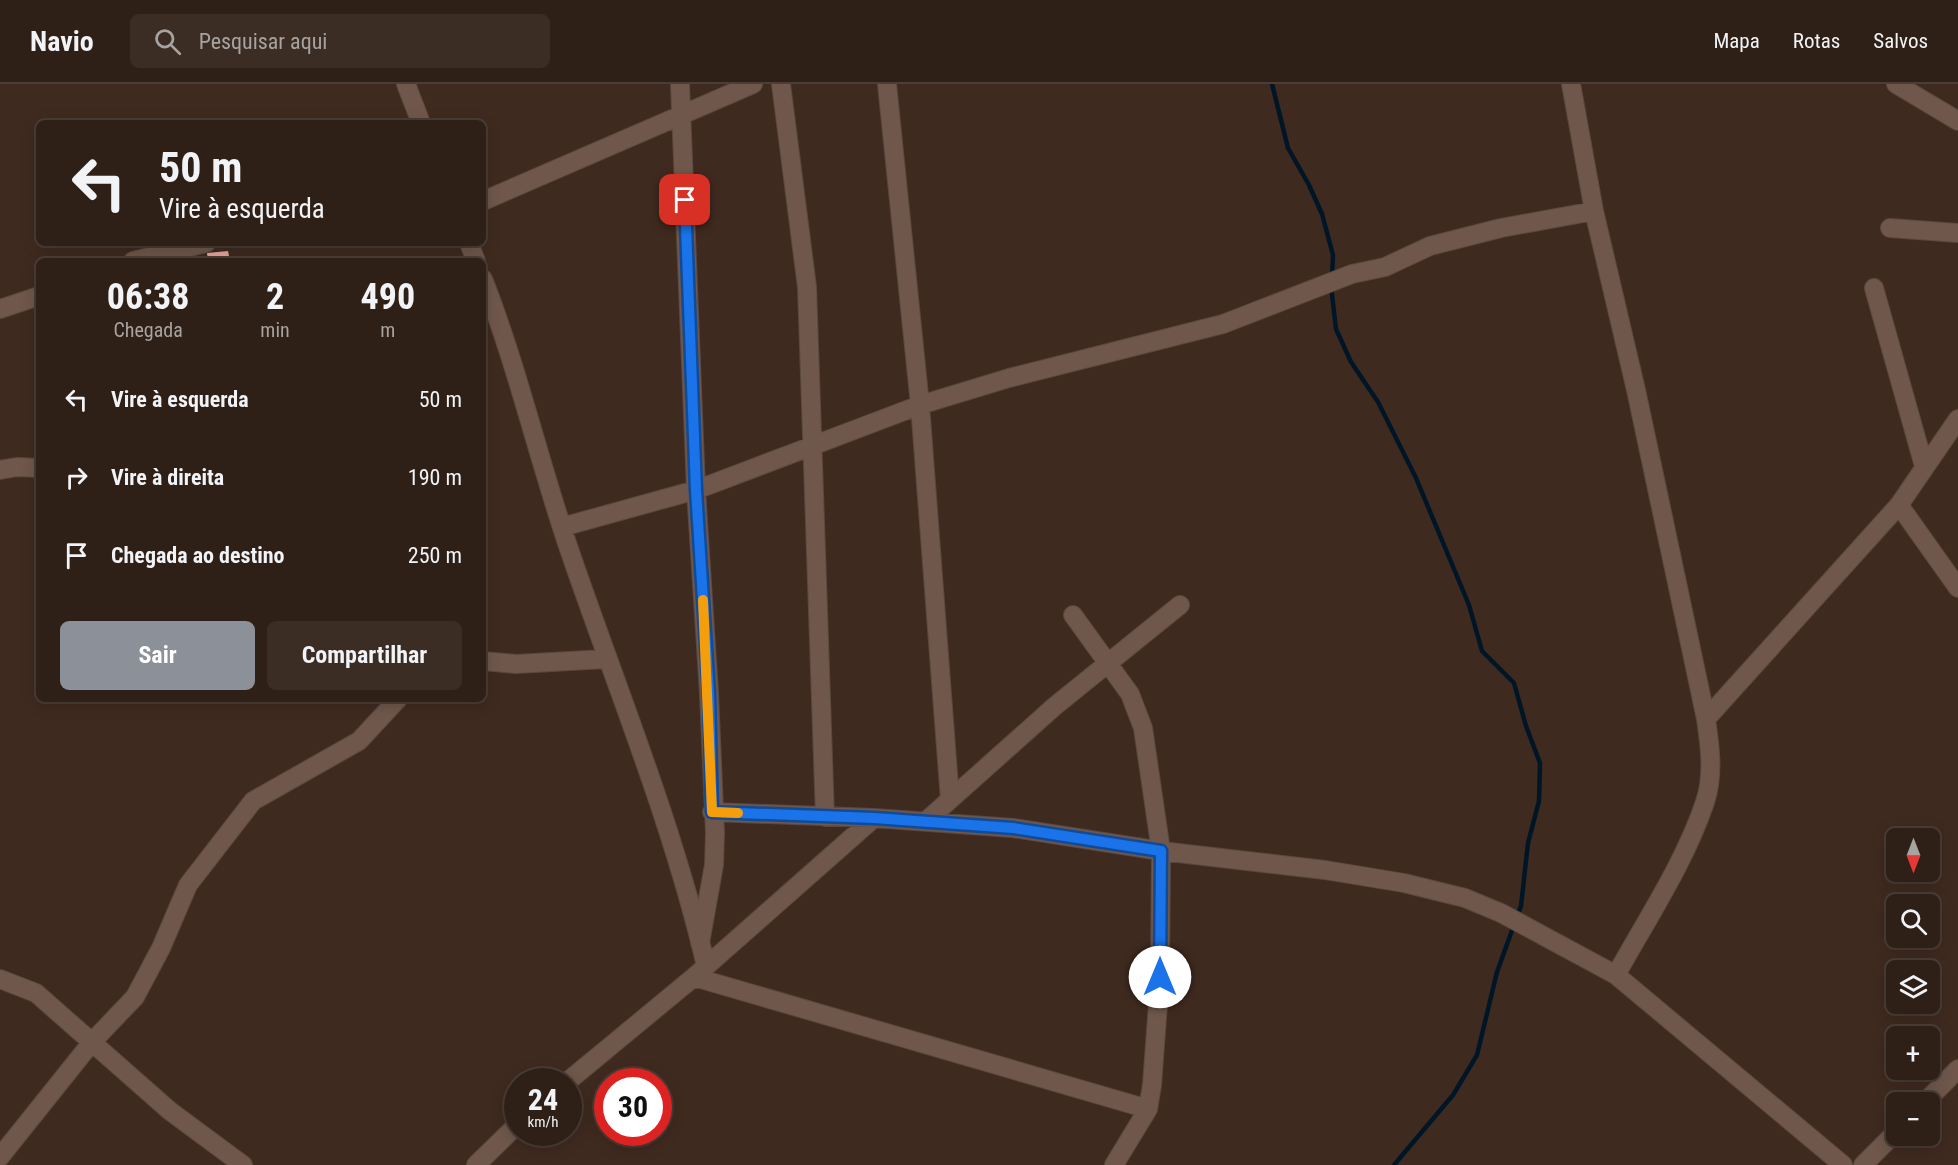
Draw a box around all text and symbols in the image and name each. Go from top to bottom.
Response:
search box [130,14,550,68]
text: Navio [30,25,94,58]
icon: search [151,25,184,58]
text: Pesquisar aqui [199,29,327,54]
text: Mapa [1713,29,1760,53]
text: Rotas [1793,29,1840,53]
text: Salvos [1873,29,1928,53]
text: 50 m [159,143,242,192]
icon: left [60,144,138,222]
pin [659,174,710,225]
icon: arrive [668,183,701,216]
text: Vire à esquerda [159,193,325,225]
text: 06:38 [107,276,189,318]
text: 2 [266,276,284,318]
text: 490 [361,276,415,318]
text: Chegada [114,318,183,342]
text: min [260,318,290,342]
text: m [380,318,395,342]
icon: left [60,383,93,416]
text: Vire à esquerda [111,387,249,412]
text: 50 m [419,387,462,412]
icon: right [60,461,93,494]
text: Vire à direita [111,465,224,490]
text: 190 m [408,465,462,490]
icon: arrive [60,539,93,572]
text: Chegada ao destino [111,543,285,568]
text: 250 m [408,543,462,568]
button: Sair [60,621,255,690]
button: Compartilhar [267,621,462,690]
north arrow [1886,828,1940,882]
map controls [1886,828,1940,1146]
button: search [1886,894,1940,948]
position arrow [1128,945,1192,1009]
button: layers [1886,960,1940,1014]
button: + [1886,1026,1940,1080]
speed limit sign: 30 [594,1068,672,1146]
text: 24 [528,1082,558,1117]
button: − [1886,1092,1940,1146]
text: km/h [528,1113,558,1131]

